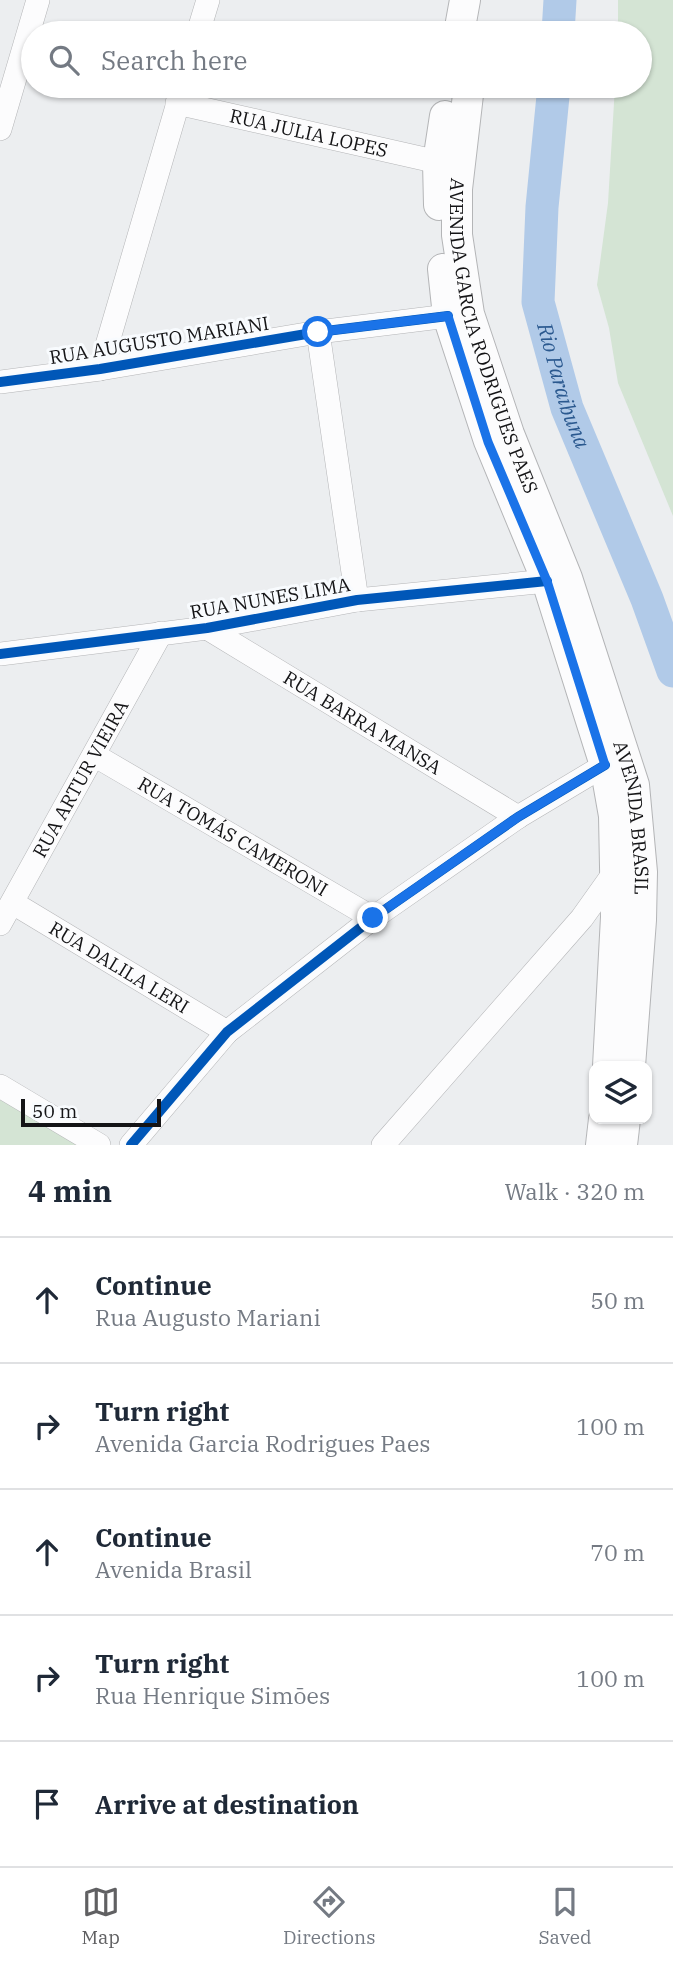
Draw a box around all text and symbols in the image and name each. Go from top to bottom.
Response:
search box [21,21,652,98]
icon: search [45,41,83,79]
text: Search here [101,43,247,77]
street label: RUA JULIA LOPES [227,103,390,162]
street label: AVENIDA GARCIA RODRIGUES PAES [445,177,544,497]
street label: RUA AUGUSTO MARIANI [47,311,271,369]
route start [302,316,333,347]
water label: Rio Paraibuna [531,318,598,453]
street label: RUA NUNES LIMA [188,572,352,624]
street label: RUA BARRA MANSA [279,665,446,780]
street label: RUA ARTUR VIEIRA [27,696,134,862]
street label: AVENIDA BRASIL [608,737,654,895]
street label: RUA TOMÁS CAMERONI [134,771,332,901]
route end [357,902,388,933]
street label: RUA DALILA LERI [45,916,194,1018]
map controls [589,1061,652,1124]
button: layers [589,1061,652,1124]
scale bar [21,1096,161,1128]
text: 50 m [32,1099,77,1123]
text: 4 min [28,1171,112,1210]
text: Walk · 320 m [504,1176,645,1206]
text: Continue [95,1268,212,1302]
icon: ahead [28,1281,66,1319]
text: 50 m [590,1285,645,1315]
text: Rua Augusto Mariani [95,1302,321,1332]
text: Turn right [95,1394,229,1428]
icon: right [28,1407,66,1445]
text: 100 m [576,1411,645,1441]
text: Avenida Garcia Rodrigues Paes [95,1428,430,1458]
text: Continue [95,1520,212,1554]
icon: ahead [28,1533,66,1571]
text: 70 m [590,1537,645,1567]
text: Avenida Brasil [95,1554,252,1584]
text: Turn right [95,1646,229,1680]
icon: right [28,1659,66,1697]
text: 100 m [576,1663,645,1693]
text: Rua Henrique Simões [95,1680,330,1710]
icon: arrive [28,1785,66,1823]
text: Arrive at destination [95,1787,359,1821]
tab: Map [81,1883,120,1949]
tab: Directions [283,1883,376,1949]
tab: Saved [538,1883,592,1949]

